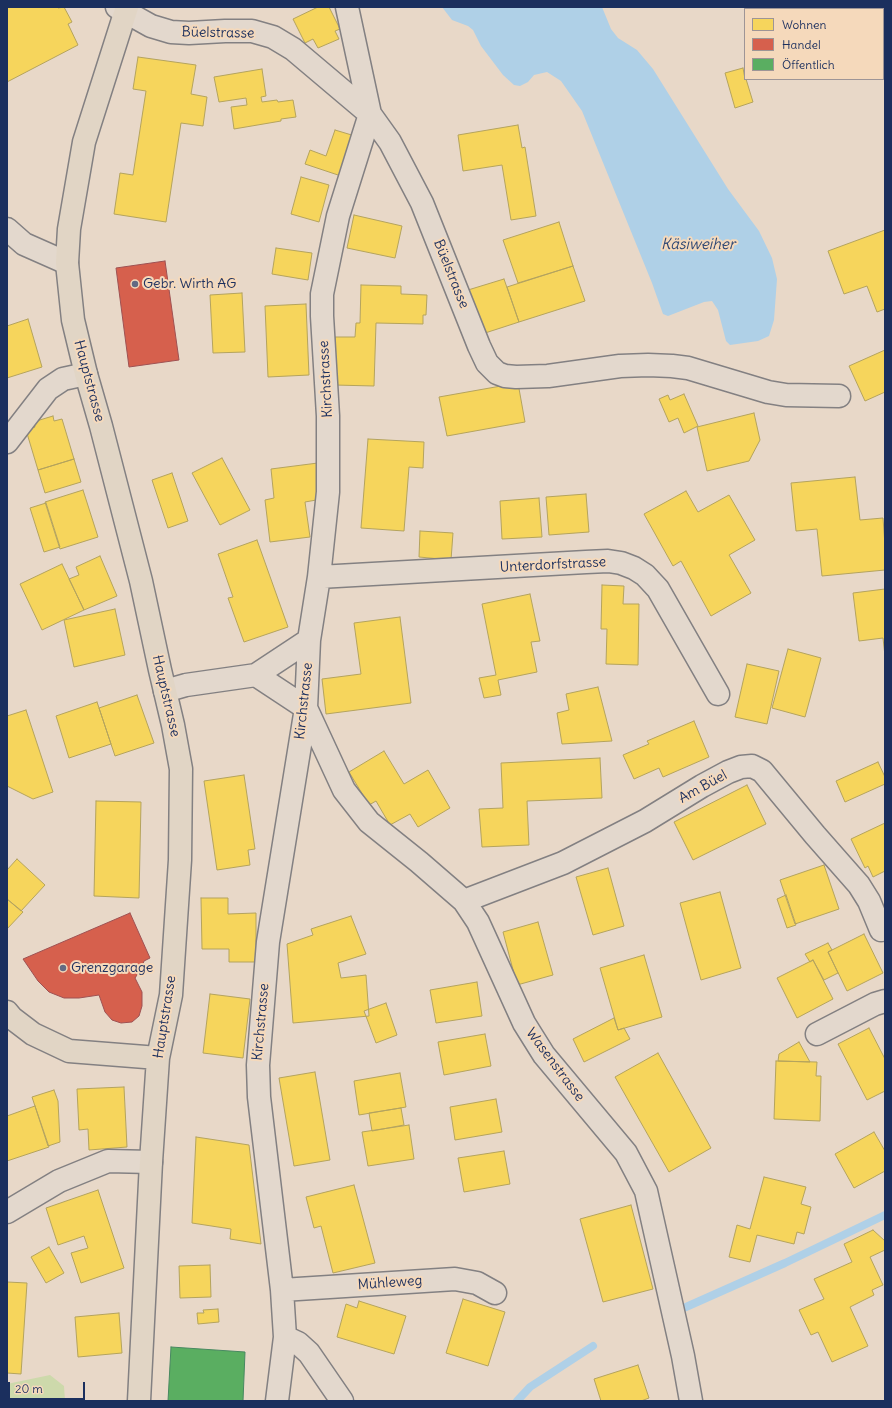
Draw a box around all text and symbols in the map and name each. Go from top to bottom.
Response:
legend [744,8,884,80]
text: Wohnen [782,17,827,32]
street label: Büelstrasse [181,24,255,42]
text: Handel [782,37,821,52]
text: Öffentlich [782,57,835,72]
water label: Käsiweiher [661,236,735,254]
street label: Büelstrasse [430,237,472,311]
place label: Gebr. Wirth AG [143,276,236,292]
marker: Gebr. Wirth AG [130,279,140,289]
street label: Hauptstrasse [70,338,108,424]
street label: Kirchstrasse [316,340,336,418]
street label: Unterdorfstrasse [499,554,607,576]
street label: Hauptstrasse [148,653,184,739]
street label: Kirchstrasse [292,662,316,740]
street label: Am Büel [676,767,730,807]
place label: Grenzgarage [71,960,153,976]
marker: Grenzgarage [58,963,68,973]
street label: Hauptstrasse [150,974,180,1060]
street label: Kirchstrasse [249,983,273,1061]
street label: Wasenstrasse [522,1025,588,1105]
street label: Mühleweg [357,1272,423,1294]
scale bar [10,1374,87,1400]
text: 20 m [15,1381,43,1396]

